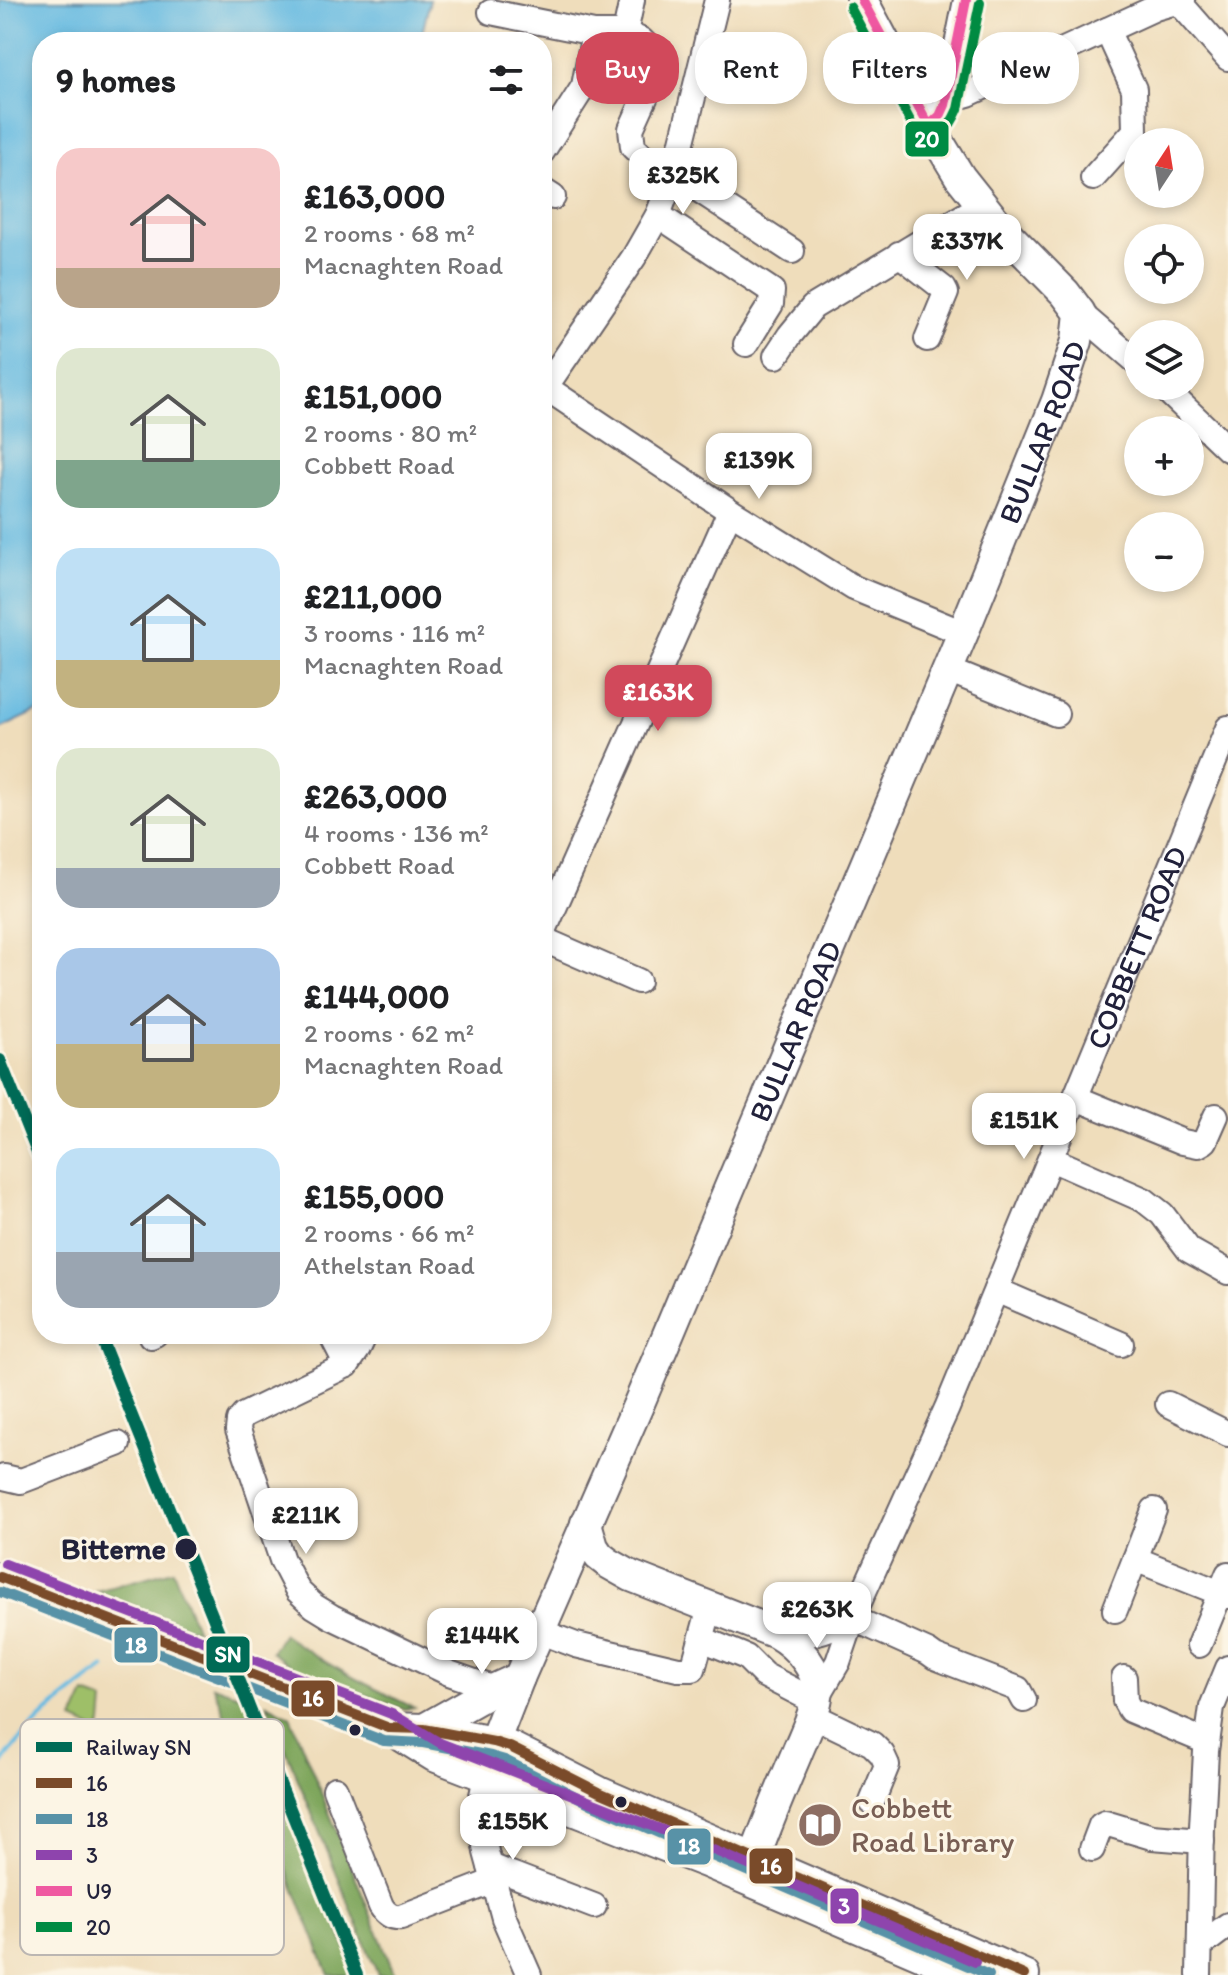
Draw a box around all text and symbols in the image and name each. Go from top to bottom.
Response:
chip: Buy [576,32,679,104]
chip: Rent [695,32,807,104]
chip: Filters [823,32,956,104]
chip: New [972,32,1079,104]
icon: filters [484,58,528,102]
text: 9 homes [56,60,176,101]
line badge: 20 [904,120,950,158]
text: 20 [914,126,940,153]
north arrow [1124,128,1204,208]
map controls [1124,128,1204,592]
pin: £325K [627,148,739,216]
text: £325K [647,158,719,190]
text: £163,000 [304,176,445,217]
icon: home [120,180,216,276]
pin: £337K [911,214,1023,282]
text: 2 rooms · 68 m² [304,217,475,249]
text: £337K [931,224,1003,256]
button: locate [1124,224,1204,304]
text: Macnaghten Road [304,249,503,281]
button: layers [1124,320,1204,400]
street label: BULLAR ROAD [990,336,1094,529]
text: £151,000 [304,376,442,417]
icon: home [120,380,216,476]
button: + [1124,416,1204,496]
text: 2 rooms · 80 m² [304,417,477,449]
pin: £139K [703,433,815,501]
text: £139K [724,443,794,475]
text: Cobbett Road [304,449,455,481]
button: − [1124,512,1204,592]
text: £211,000 [304,576,443,617]
icon: home [120,580,216,676]
text: 3 rooms · 116 m² [304,617,485,649]
text: Macnaghten Road [304,649,503,681]
pin: £163K [602,665,714,733]
text: £163K [623,675,693,707]
text: £263,000 [304,776,447,817]
icon: home [120,780,216,876]
text: 4 rooms · 136 m² [304,817,489,849]
street label: COBBETT ROAD [1078,841,1195,1055]
text: Cobbett Road [304,849,455,881]
street label: BULLAR ROAD [741,935,850,1127]
text: £144,000 [304,976,450,1017]
icon: home [120,980,216,1076]
text: 2 rooms · 62 m² [304,1017,474,1049]
text: Macnaghten Road [304,1049,503,1081]
pin: £151K [968,1093,1080,1161]
text: £151K [990,1103,1058,1135]
text: £155,000 [304,1176,445,1217]
icon: home [120,1180,216,1276]
text: 2 rooms · 66 m² [304,1217,474,1249]
text: Athelstan Road [304,1249,475,1281]
pin: £211K [250,1488,362,1556]
text: £211K [272,1498,340,1530]
place label: Bitterne [61,1530,166,1567]
marker: Bitterne [173,1536,199,1562]
pin: £263K [761,1582,873,1650]
text: £263K [781,1592,853,1624]
pin: £144K [426,1608,538,1676]
text: £144K [445,1618,519,1650]
line badge: 18 [113,1626,159,1664]
text: 18 [125,1632,147,1659]
line badge: SN [205,1635,251,1674]
text: SN [214,1641,242,1668]
line badge: 16 [290,1679,336,1718]
text: 16 [302,1685,324,1712]
legend [20,1719,284,1955]
unlabelled marker [347,1722,363,1738]
text: Railway SN [86,1734,192,1761]
text: 16 [86,1770,108,1797]
place label: Cobbett Road Library [851,1789,1014,1860]
pin: £155K [457,1794,569,1862]
unlabelled marker [613,1794,629,1810]
library icon: Cobbett Road Library [796,1801,844,1849]
text: £155K [478,1804,548,1836]
text: 18 [86,1806,108,1833]
line badge: 18 [666,1827,712,1866]
text: 18 [678,1833,700,1860]
text: 3 [86,1842,98,1869]
line badge: 16 [748,1847,794,1885]
text: 16 [760,1853,782,1880]
text: U9 [86,1878,112,1905]
line badge: 3 [829,1887,860,1925]
text: 3 [838,1893,850,1920]
text: 20 [86,1914,111,1941]

